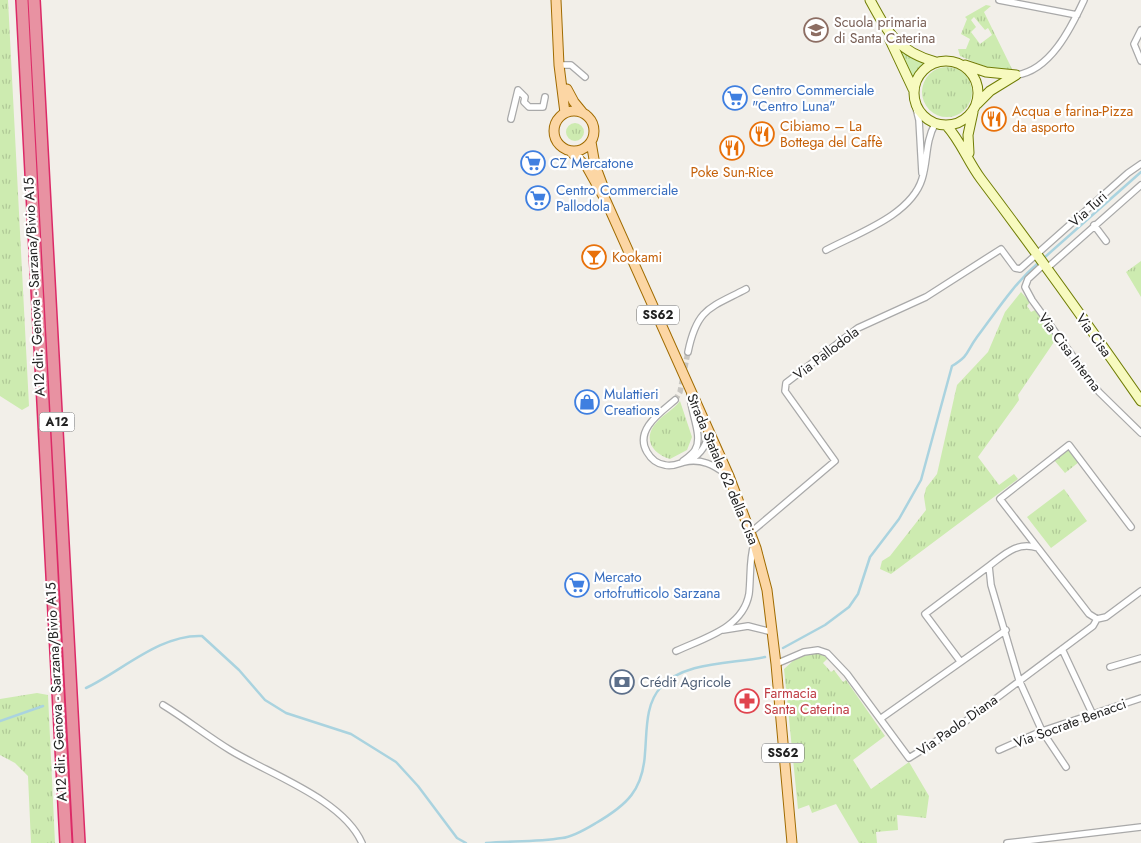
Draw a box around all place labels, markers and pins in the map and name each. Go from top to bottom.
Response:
place label: Scuola primaria di Santa Caterina [834,12,935,48]
school or university icon: Scuola primaria di Santa Caterina [803,17,829,43]
place label: Centro Commerciale "Centro Luna" [752,80,874,116]
supermarket icon: Centro Commerciale "Centro Luna" [722,85,748,111]
place label: Acqua e farina-Pizza da asporto [1012,101,1133,137]
restaurant icon: Acqua e farina-Pizza da asporto [981,106,1007,132]
place label: Cibiamo – La Bottega del Caffè [780,116,882,152]
restaurant icon: Cibiamo – La Bottega del Caffè [749,121,775,147]
restaurant icon: Poke Sun-Rice [719,135,745,161]
supermarket icon: CZ Mercatone [520,150,546,176]
place label: CZ Mercatone [550,153,633,173]
place label: Poke Sun-Rice [691,162,773,182]
place label: Centro Commerciale Pallodola [556,180,678,216]
supermarket icon: Centro Commerciale Pallodola [525,185,551,211]
bar icon: Kookami [581,244,607,270]
place label: Kookami [612,247,662,267]
place label: Mulattieri Creations [604,384,660,420]
shop icon: Mulattieri Creations [574,389,600,415]
place label: Mercato ortofrutticolo Sarzana [594,567,720,603]
supermarket icon: Mercato ortofrutticolo Sarzana [564,572,590,598]
bank icon: Crédit Agricole [609,669,635,695]
place label: Crédit Agricole [640,672,731,692]
place label: Farmacia Santa Caterina [764,683,849,719]
pharmacy icon: Farmacia Santa Caterina [734,688,760,714]

